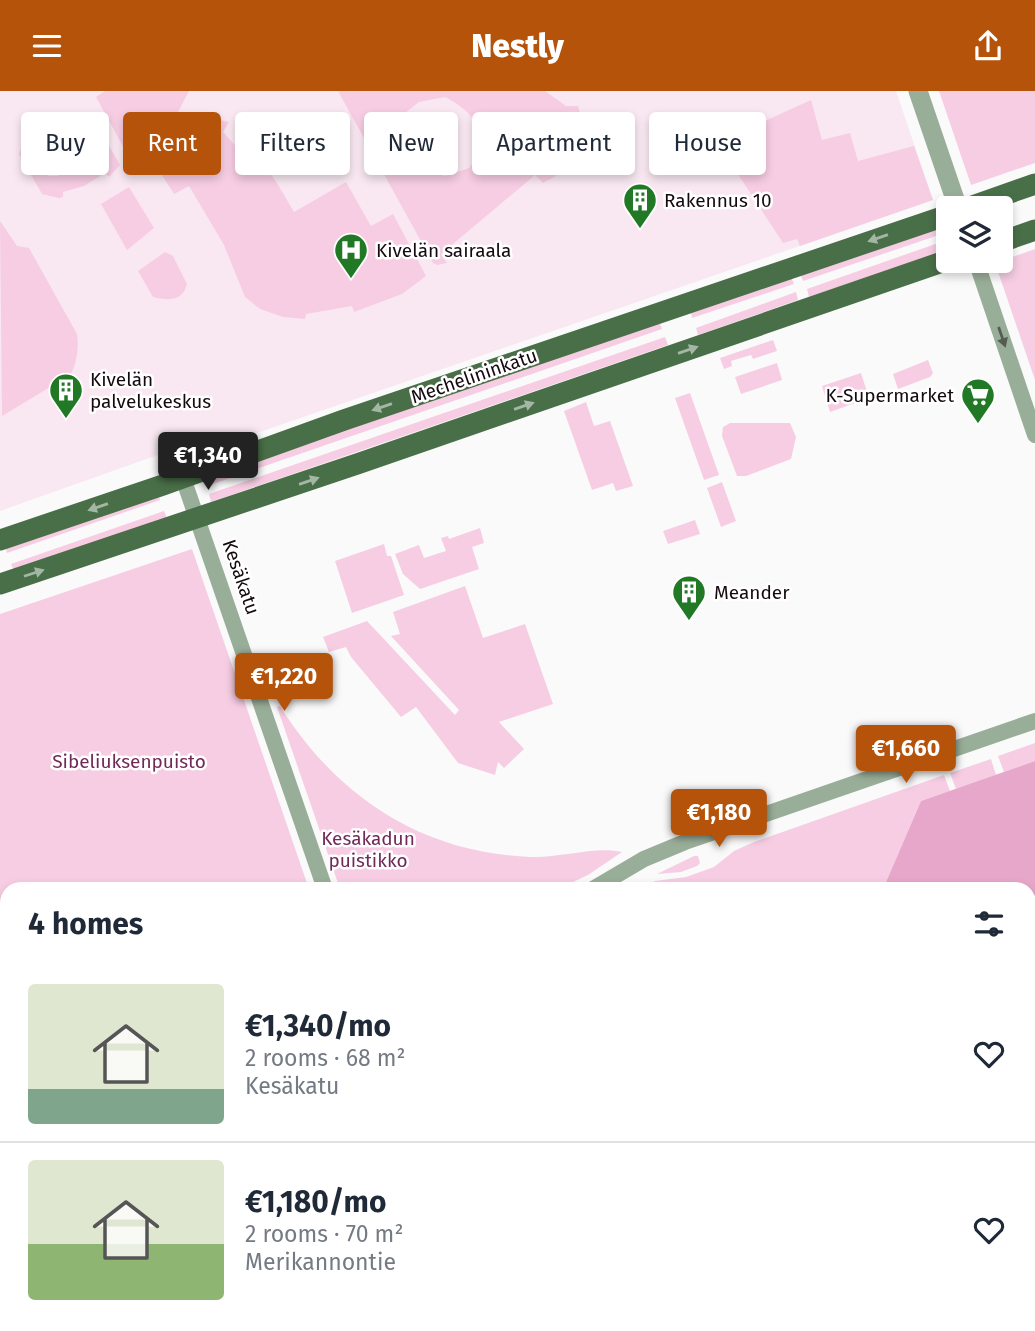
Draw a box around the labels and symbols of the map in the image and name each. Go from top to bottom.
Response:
building icon: Rakennus 10 [621,181,659,230]
place label: Rakennus 10 [664,189,772,212]
hospital icon: Kivelän sairaala [332,231,370,280]
one-way arrow [867,234,888,244]
place label: Kivelän sairaala [376,239,511,262]
one-way arrow [997,326,1008,347]
street label: Mechelininkatu [408,344,540,408]
one-way arrow [677,344,698,355]
place label: Kivelän palvelukeskus [90,368,211,413]
building icon: Kivelän palvelukeskus [47,371,85,420]
supermarket icon: K-Supermarket [959,376,997,425]
place label: K-Supermarket [825,384,954,407]
one-way arrow [514,400,535,411]
one-way arrow [371,402,392,413]
pin: €1,340 [151,433,265,492]
one-way arrow [299,475,320,485]
one-way arrow [88,502,109,513]
street label: Kesäkatu [217,536,265,618]
one-way arrow [23,568,44,578]
building icon: Meander [670,573,708,622]
place label: Meander [714,581,790,604]
pin: €1,220 [227,653,341,713]
pin: €1,660 [849,725,963,785]
park label: Sibeliuksenpuisto [52,750,206,773]
pin: €1,180 [662,789,776,849]
park label: Kesäkadun puistikko [321,827,415,872]

